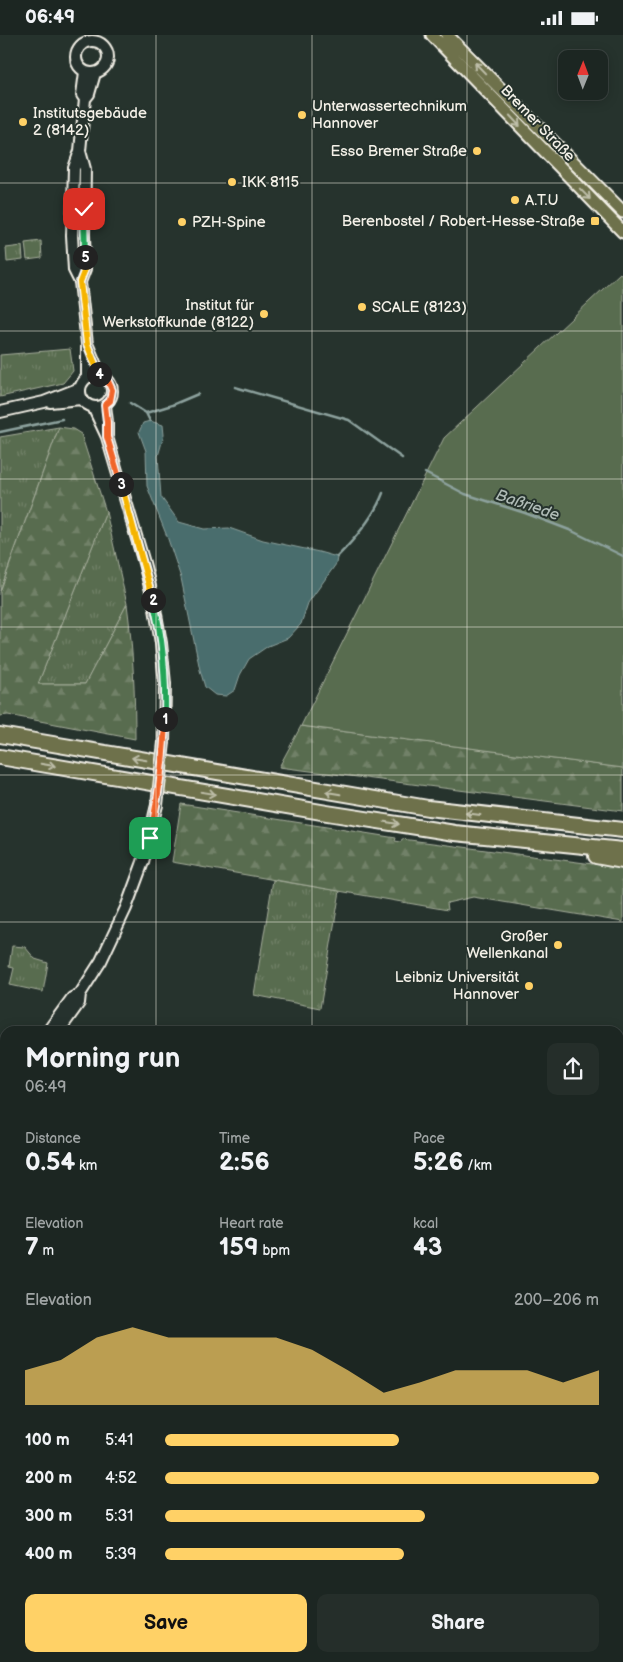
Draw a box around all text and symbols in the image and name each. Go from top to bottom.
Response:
text: 06:49 [25,6,75,29]
north arrow [558,50,608,100]
map controls [558,50,608,100]
one-way arrow [474,62,486,75]
street label: Bremer Straße [496,81,579,166]
place label: Unterwassertechnikum Hannover [312,97,467,133]
place label: Institutsgebäude 2 (8142) [33,104,147,140]
marker: Unterwassertechnikum Hannover [296,109,308,121]
one-way arrow [509,114,521,127]
marker: Institutsgebäude 2 (8142) [17,116,29,128]
place label: Esso Bremer Straße [330,142,467,161]
marker: Esso Bremer Straße [471,145,483,157]
place label: IKK 8115 [242,173,299,192]
marker: IKK 8115 [226,176,238,188]
one-way arrow [579,187,591,200]
pin [63,188,105,230]
place label: A.T.U [525,191,558,210]
marker: A.T.U [509,194,521,206]
icon: check [70,195,98,223]
place label: Berenbostel / Robert-Hesse-Straße [342,212,585,231]
place label: PZH-Spine [192,213,266,232]
marker: Berenbostel / Robert-Hesse-Straße [589,215,601,227]
marker: PZH-Spine [176,216,188,228]
pin: 5 [72,245,98,269]
text: 5 [81,249,90,266]
place label: Institut für Werkstoffkunde (8122) [102,296,255,332]
place label: SCALE (8123) [372,298,467,317]
marker: SCALE (8123) [356,301,368,313]
marker: Institut für Werkstoffkunde (8122) [258,308,270,320]
pin: 4 [86,361,112,387]
text: 4 [95,366,104,383]
pin: 3 [108,471,134,497]
text: 3 [117,476,126,493]
water label: Baßriede [493,486,562,525]
pin: 2 [140,587,166,613]
text: 2 [149,592,158,609]
pin: 1 [152,707,178,731]
text: 1 [163,711,168,728]
one-way arrow [131,754,147,764]
one-way arrow [40,761,56,771]
one-way arrow [326,787,342,797]
one-way arrow [200,788,216,798]
one-way arrow [465,809,481,819]
pin [129,817,171,859]
one-way arrow [384,818,400,828]
icon: arrive [136,824,164,852]
place label: Großer Wellenkanal [466,927,549,963]
marker: Großer Wellenkanal [552,939,564,951]
place label: Leibniz Universität Hannover [395,968,520,1004]
marker: Leibniz Universität Hannover [523,980,535,992]
text: Morning run [25,1042,180,1075]
button: share [547,1043,599,1095]
text: 06:49 [25,1078,66,1097]
text: Distance [25,1130,81,1147]
text: Time [219,1130,250,1147]
text: Pace [413,1130,445,1147]
text: 0.54 [25,1147,75,1178]
text: 2:56 [219,1147,270,1178]
text: 5:26 [413,1147,464,1178]
text: km [75,1157,97,1174]
text: /km [464,1157,492,1174]
text: Elevation [25,1215,83,1232]
text: Heart rate [219,1215,284,1232]
text: kcal [413,1215,438,1232]
text: 7 [25,1232,39,1263]
text: 159 [219,1232,259,1263]
text: 43 [413,1232,442,1263]
text: m [39,1242,54,1259]
text: bpm [259,1242,290,1259]
text: Elevation [25,1291,92,1310]
text: 200–206 m [514,1291,599,1310]
text: 100 m [25,1431,70,1450]
text: 5:41 [105,1431,133,1450]
text: 200 m [25,1469,72,1488]
text: 4:52 [105,1469,137,1488]
text: 300 m [25,1507,72,1526]
text: 5:31 [105,1507,133,1526]
text: 400 m [25,1545,72,1564]
text: 5:39 [105,1545,137,1564]
button: Save [25,1594,307,1652]
button: Share [317,1594,599,1652]

